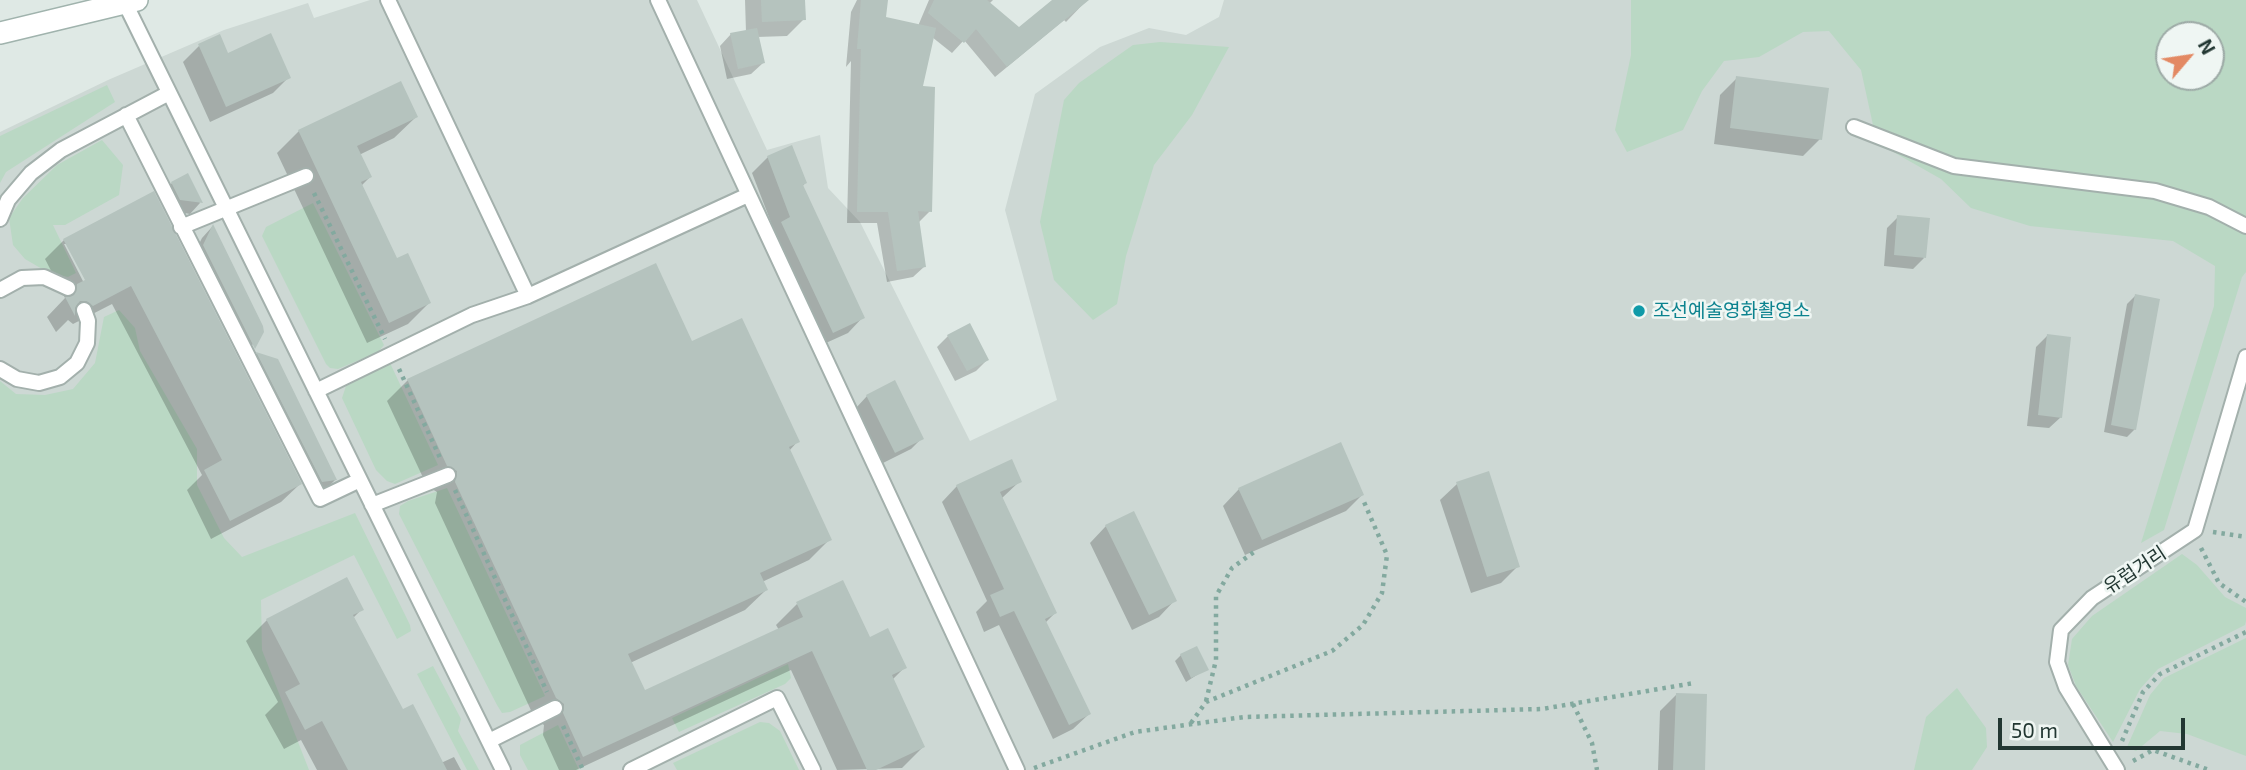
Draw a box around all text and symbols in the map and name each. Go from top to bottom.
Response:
north arrow [2155,21,2225,91]
text: N [2194,35,2220,58]
place label: 조선예술영화촬영소 [1653,300,1810,322]
marker: 조선예술영화촬영소 [1631,303,1647,319]
street label: 유럽거리 [2099,541,2171,599]
scale bar [2001,704,2188,748]
text: 50 m [2011,717,2058,742]

